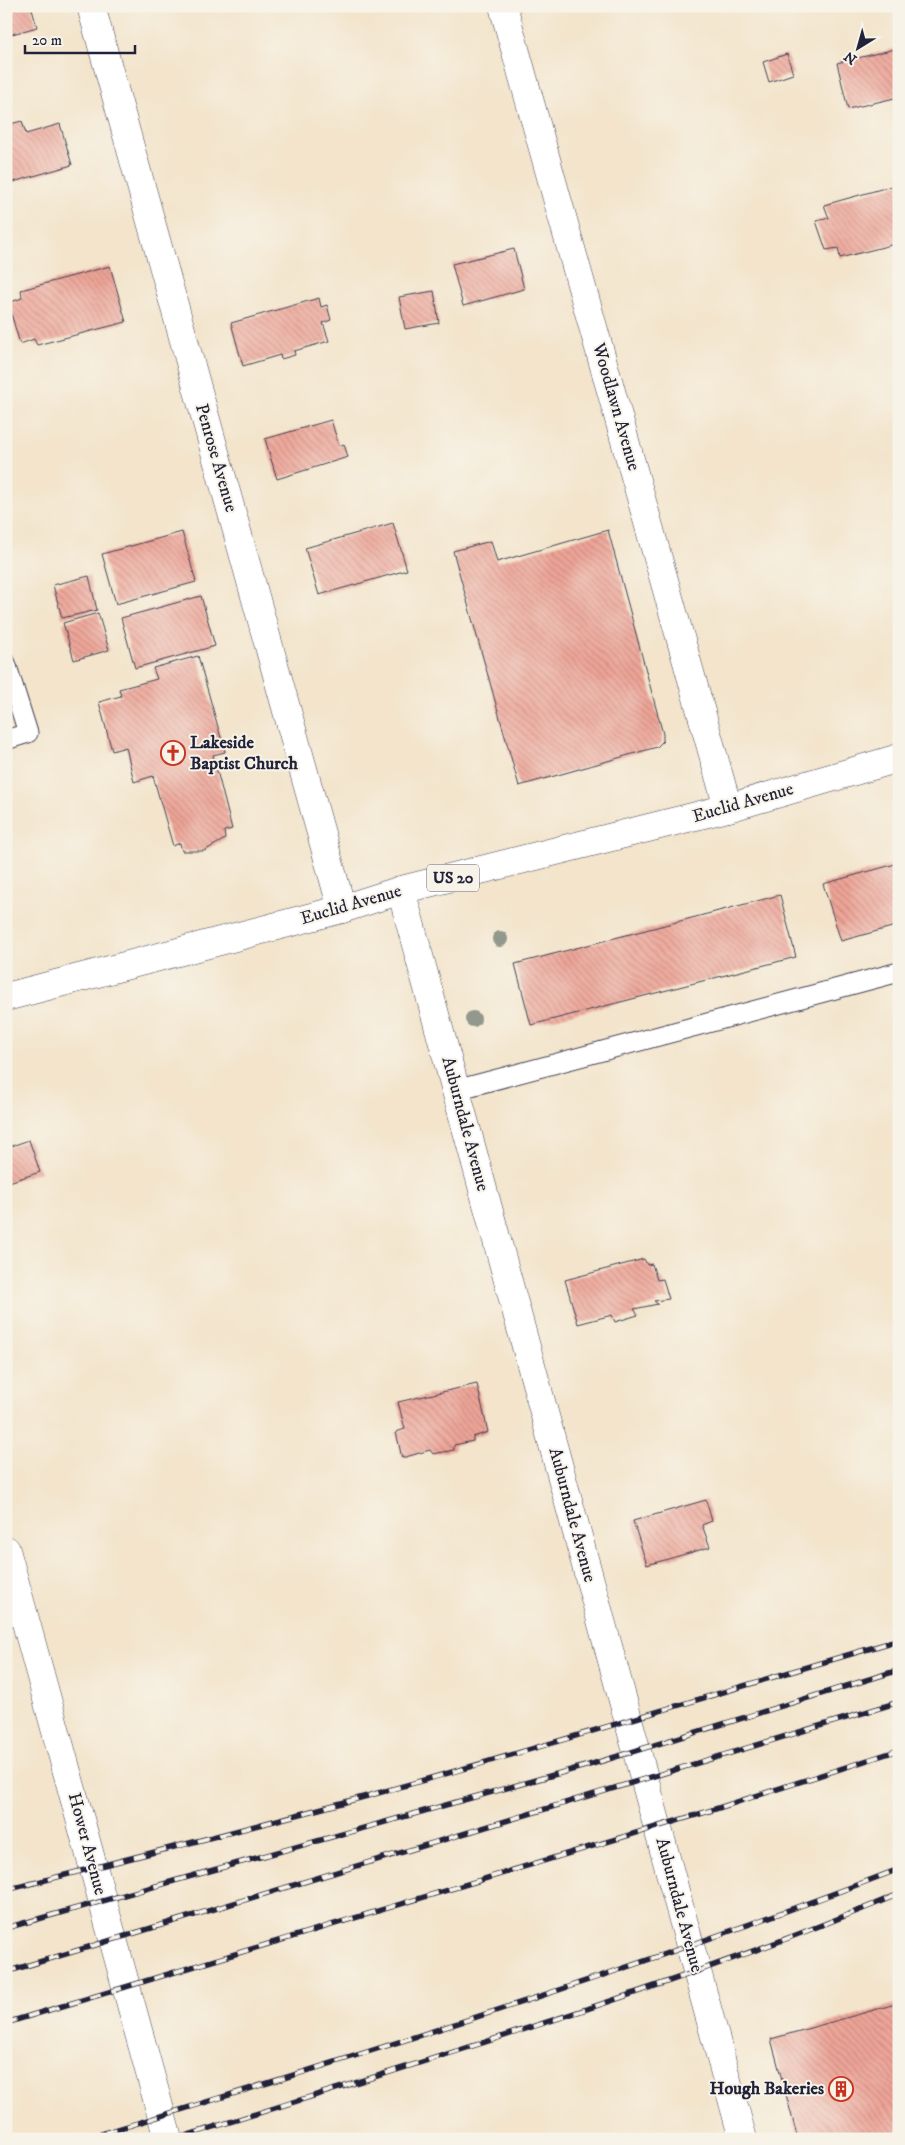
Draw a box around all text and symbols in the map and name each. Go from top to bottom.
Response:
scale bar [25,22,135,54]
north arrow [832,22,882,72]
text: 20 m [32,31,62,50]
text: N [840,47,861,68]
street label: Woodlawn Avenue [587,340,645,473]
street label: Penrose Avenue [190,401,242,515]
place label: Lakeside Baptist Church [190,732,298,775]
church icon: Lakeside Baptist Church [160,740,186,766]
street label: Euclid Avenue [690,778,796,828]
road number: US 20 [427,864,479,891]
street label: Euclid Avenue [298,880,404,930]
street label: Auburndale Avenue [436,1054,494,1194]
street label: Auburndale Avenue [543,1445,601,1585]
street label: Hower Avenue [63,1790,111,1898]
street label: Auburndale Avenue [650,1835,708,1975]
building icon: Hough Bakeries [828,2076,854,2102]
place label: Hough Bakeries [710,2078,824,2100]

